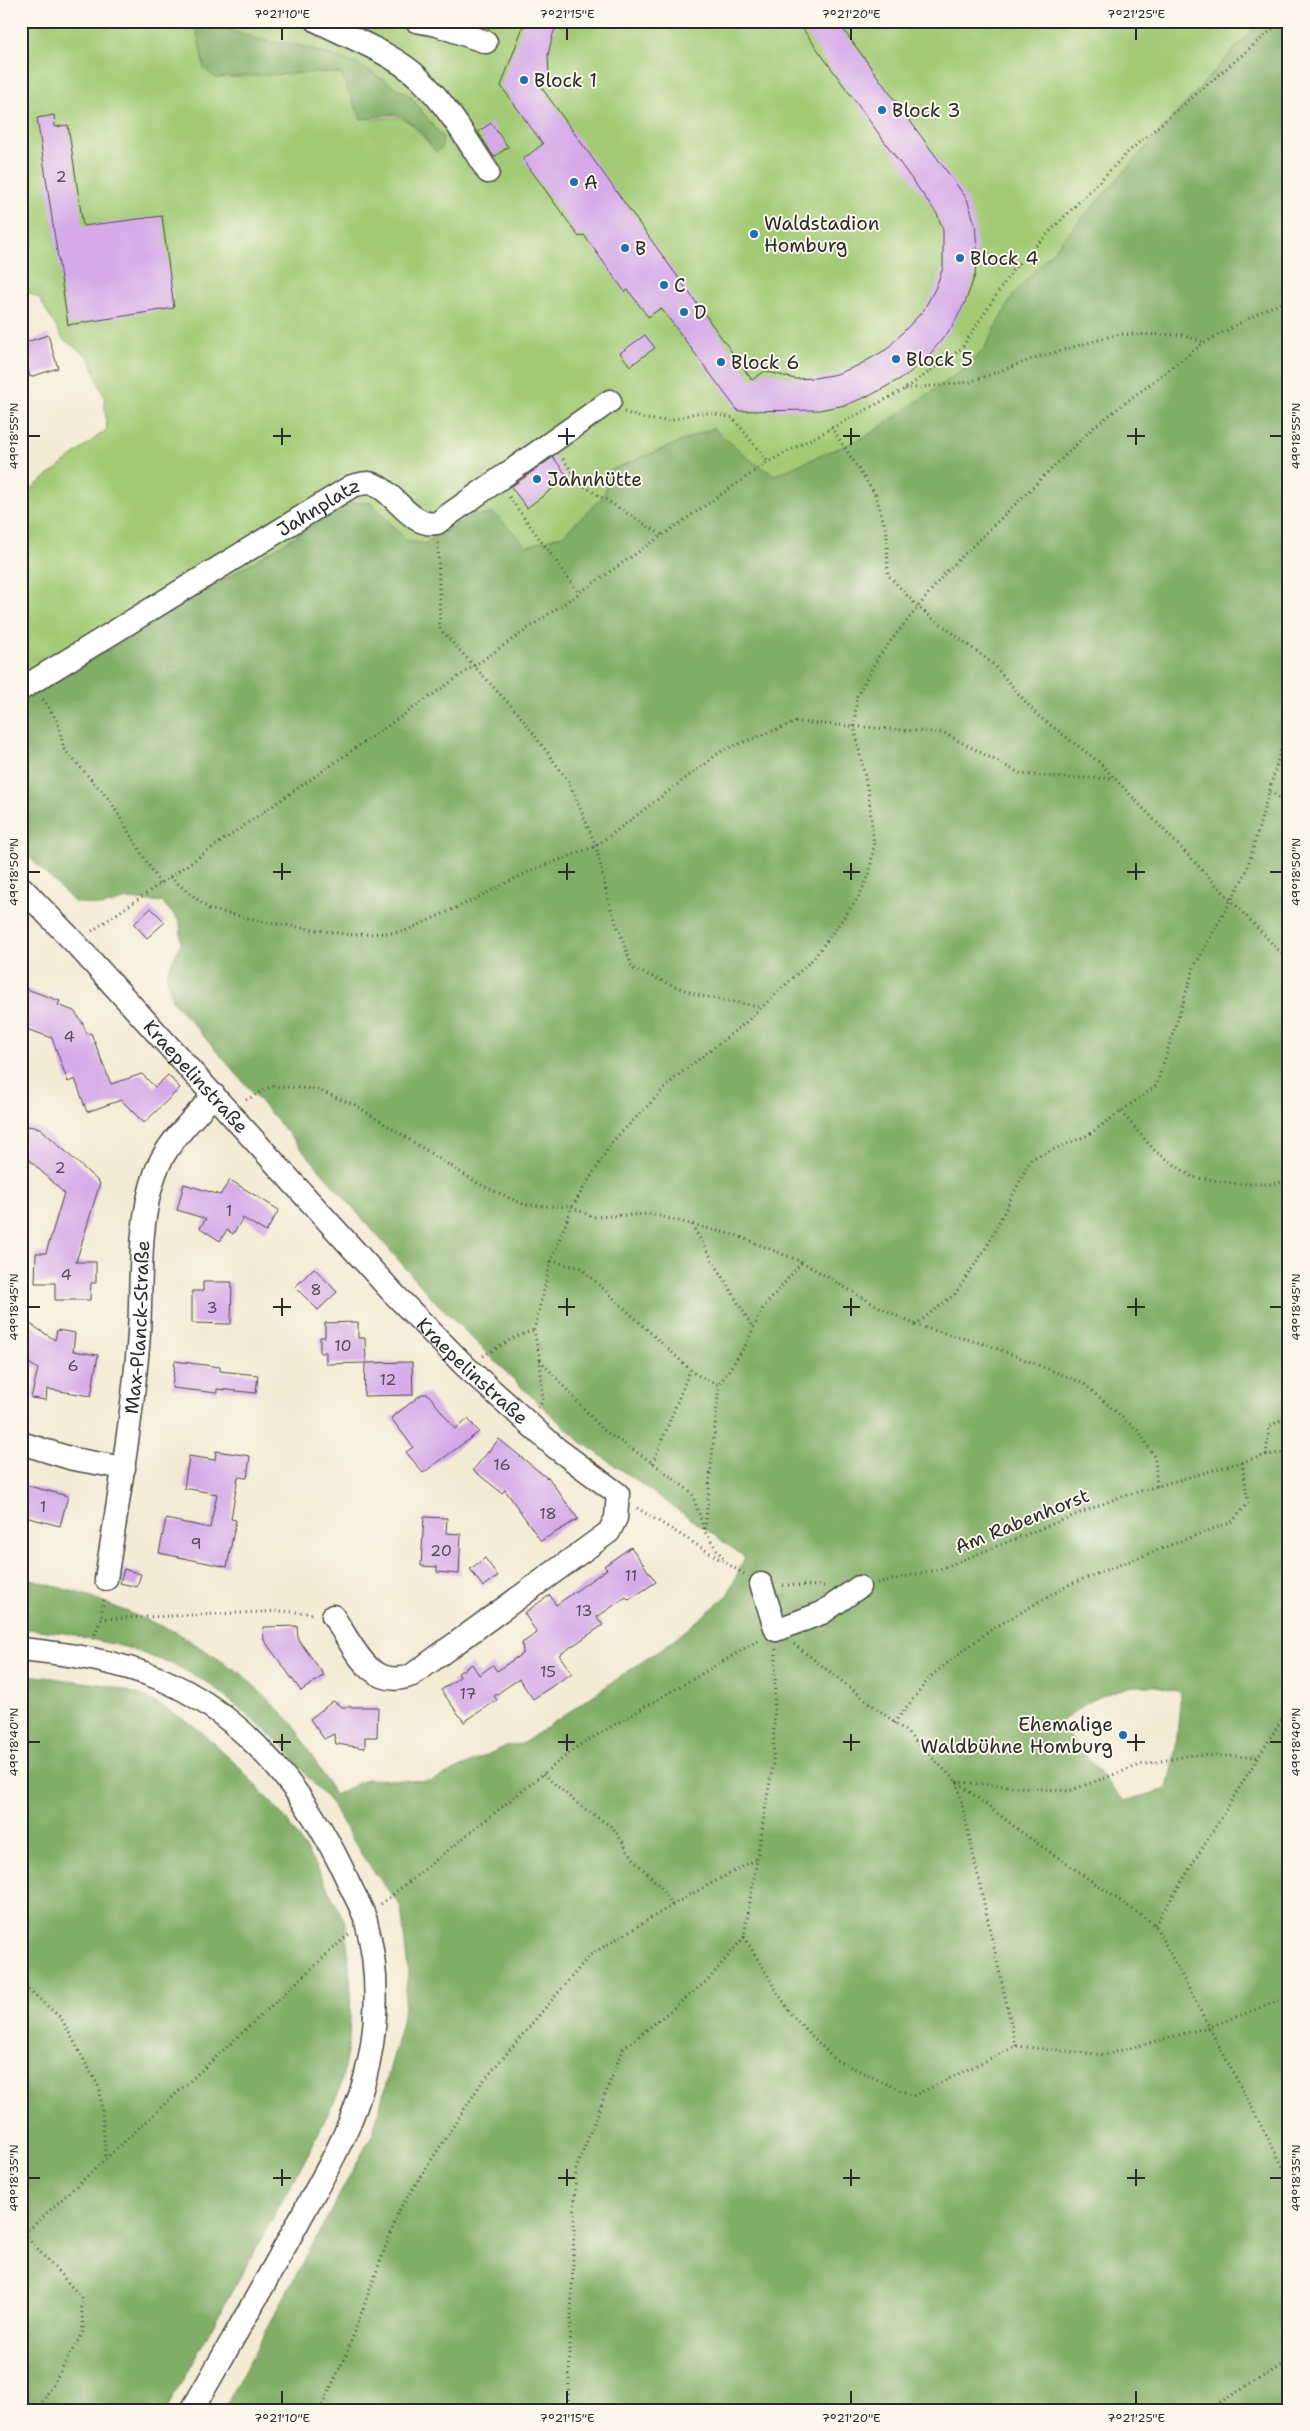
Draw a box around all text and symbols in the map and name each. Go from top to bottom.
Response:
text: 7°21'10"E [254,6,310,22]
text: 7°21'15"E [540,6,595,22]
text: 7°21'20"E [821,6,881,22]
text: 7°21'25"E [1107,6,1165,22]
place label: Block 1 [534,68,597,93]
marker: Block 1 [518,74,530,86]
place label: Block 3 [892,98,961,123]
marker: Block 3 [876,104,888,116]
house number: 2 [55,166,67,187]
place label: A [584,170,598,195]
marker: A [568,176,580,188]
place label: Waldstadion Homburg [764,211,879,258]
marker: Waldstadion Homburg [748,228,760,240]
place label: B [635,236,646,261]
marker: B [619,242,631,254]
place label: Block 4 [970,246,1039,271]
marker: Block 4 [954,252,966,264]
place label: C [674,273,686,298]
marker: C [658,279,670,291]
place label: D [694,300,707,325]
marker: D [678,306,690,318]
place label: Block 5 [906,347,973,372]
place label: Block 6 [731,350,800,375]
marker: Block 5 [890,353,902,365]
marker: Block 6 [715,356,727,368]
text: 49°18'55"N [6,403,22,469]
text: 49°18'55"N [1288,403,1304,469]
place label: Jahnhütte [547,467,642,492]
street label: Jahnplatz [272,472,362,542]
marker: Jahnhütte [531,473,543,485]
text: 49°18'50"N [6,838,22,906]
text: 49°18'50"N [1288,838,1304,906]
street label: Kraepelinstraße [138,1014,254,1138]
house number: 4 [63,1026,75,1047]
house number: 2 [54,1157,66,1178]
house number: 1 [226,1200,232,1221]
street label: Max-Planck-Straße [118,1239,155,1416]
house number: 4 [60,1264,72,1285]
text: 49°18'45"N [6,1273,22,1341]
text: 49°18'45"N [1288,1273,1304,1341]
house number: 8 [310,1279,322,1300]
house number: 3 [206,1297,218,1318]
street label: Kraepelinstraße [411,1312,534,1430]
house number: 10 [334,1335,352,1356]
house number: 6 [67,1355,79,1376]
house number: 12 [379,1369,397,1390]
house number: 16 [493,1454,511,1475]
street label: Am Rabenhorst [951,1483,1093,1559]
house number: 1 [40,1496,46,1517]
house number: 18 [539,1503,557,1524]
house number: 9 [190,1533,202,1554]
house number: 20 [430,1540,452,1561]
house number: 11 [625,1565,637,1586]
house number: 13 [575,1600,593,1621]
house number: 15 [540,1661,556,1682]
house number: 17 [459,1683,477,1704]
text: 49°18'40"N [6,1708,22,1776]
text: 49°18'40"N [1288,1708,1304,1776]
place label: Ehemalige Waldbühne Homburg [920,1712,1113,1759]
marker: Ehemalige Waldbühne Homburg [1117,1729,1129,1741]
text: 49°18'35"N [6,2144,22,2212]
text: 49°18'35"N [1288,2144,1304,2212]
text: 7°21'10"E [254,2410,310,2426]
text: 7°21'15"E [540,2410,595,2426]
text: 7°21'20"E [821,2410,881,2426]
text: 7°21'25"E [1107,2410,1165,2426]

